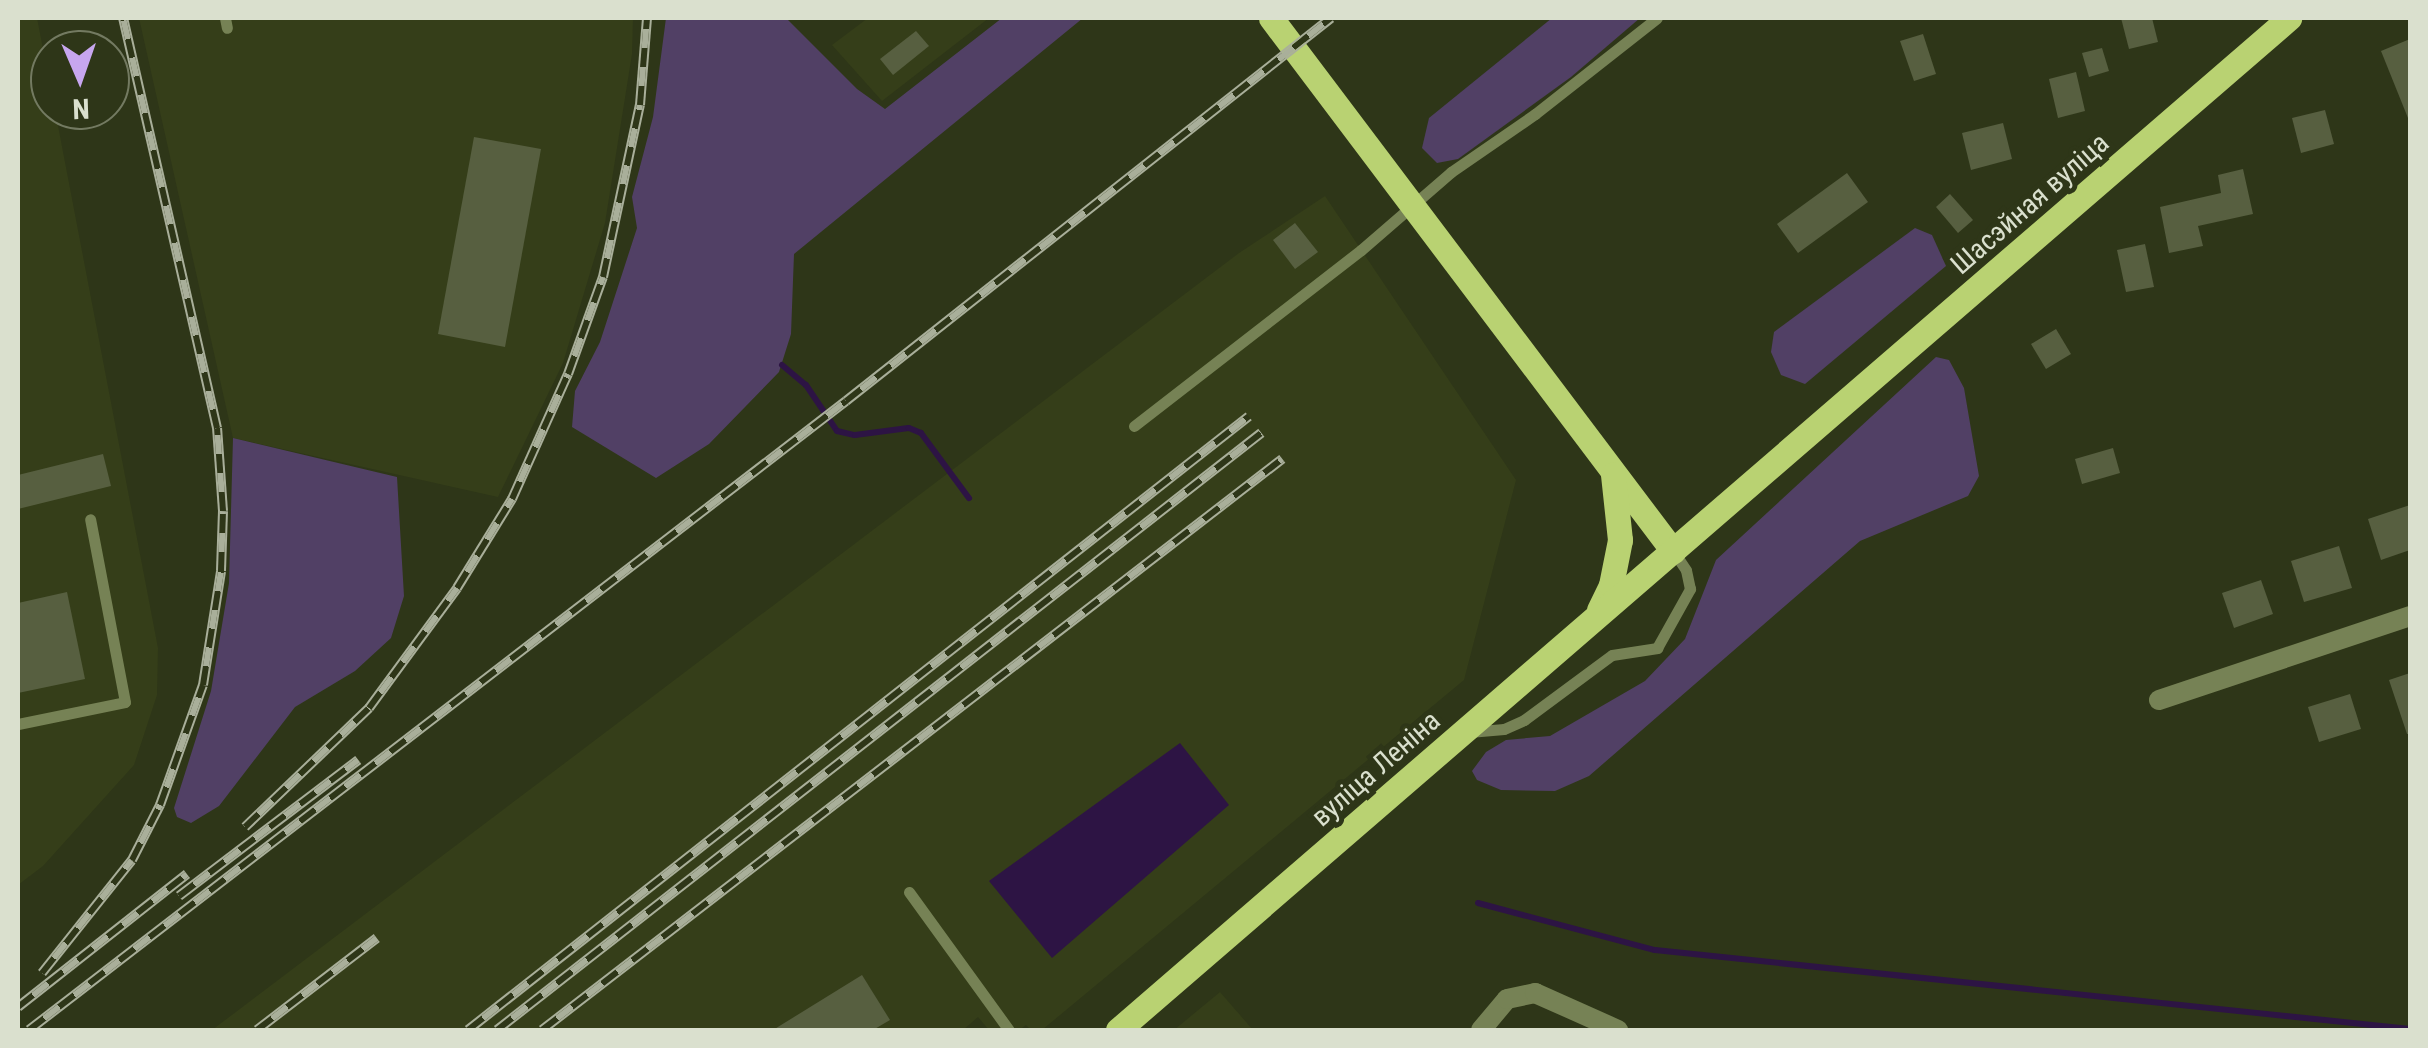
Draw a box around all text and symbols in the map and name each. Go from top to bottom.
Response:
north arrow [30,30,130,130]
text: N [72,92,90,125]
street label: Шасэйная вуліца [1944,126,2116,282]
street label: вуліца Леніна [1305,704,1447,834]

